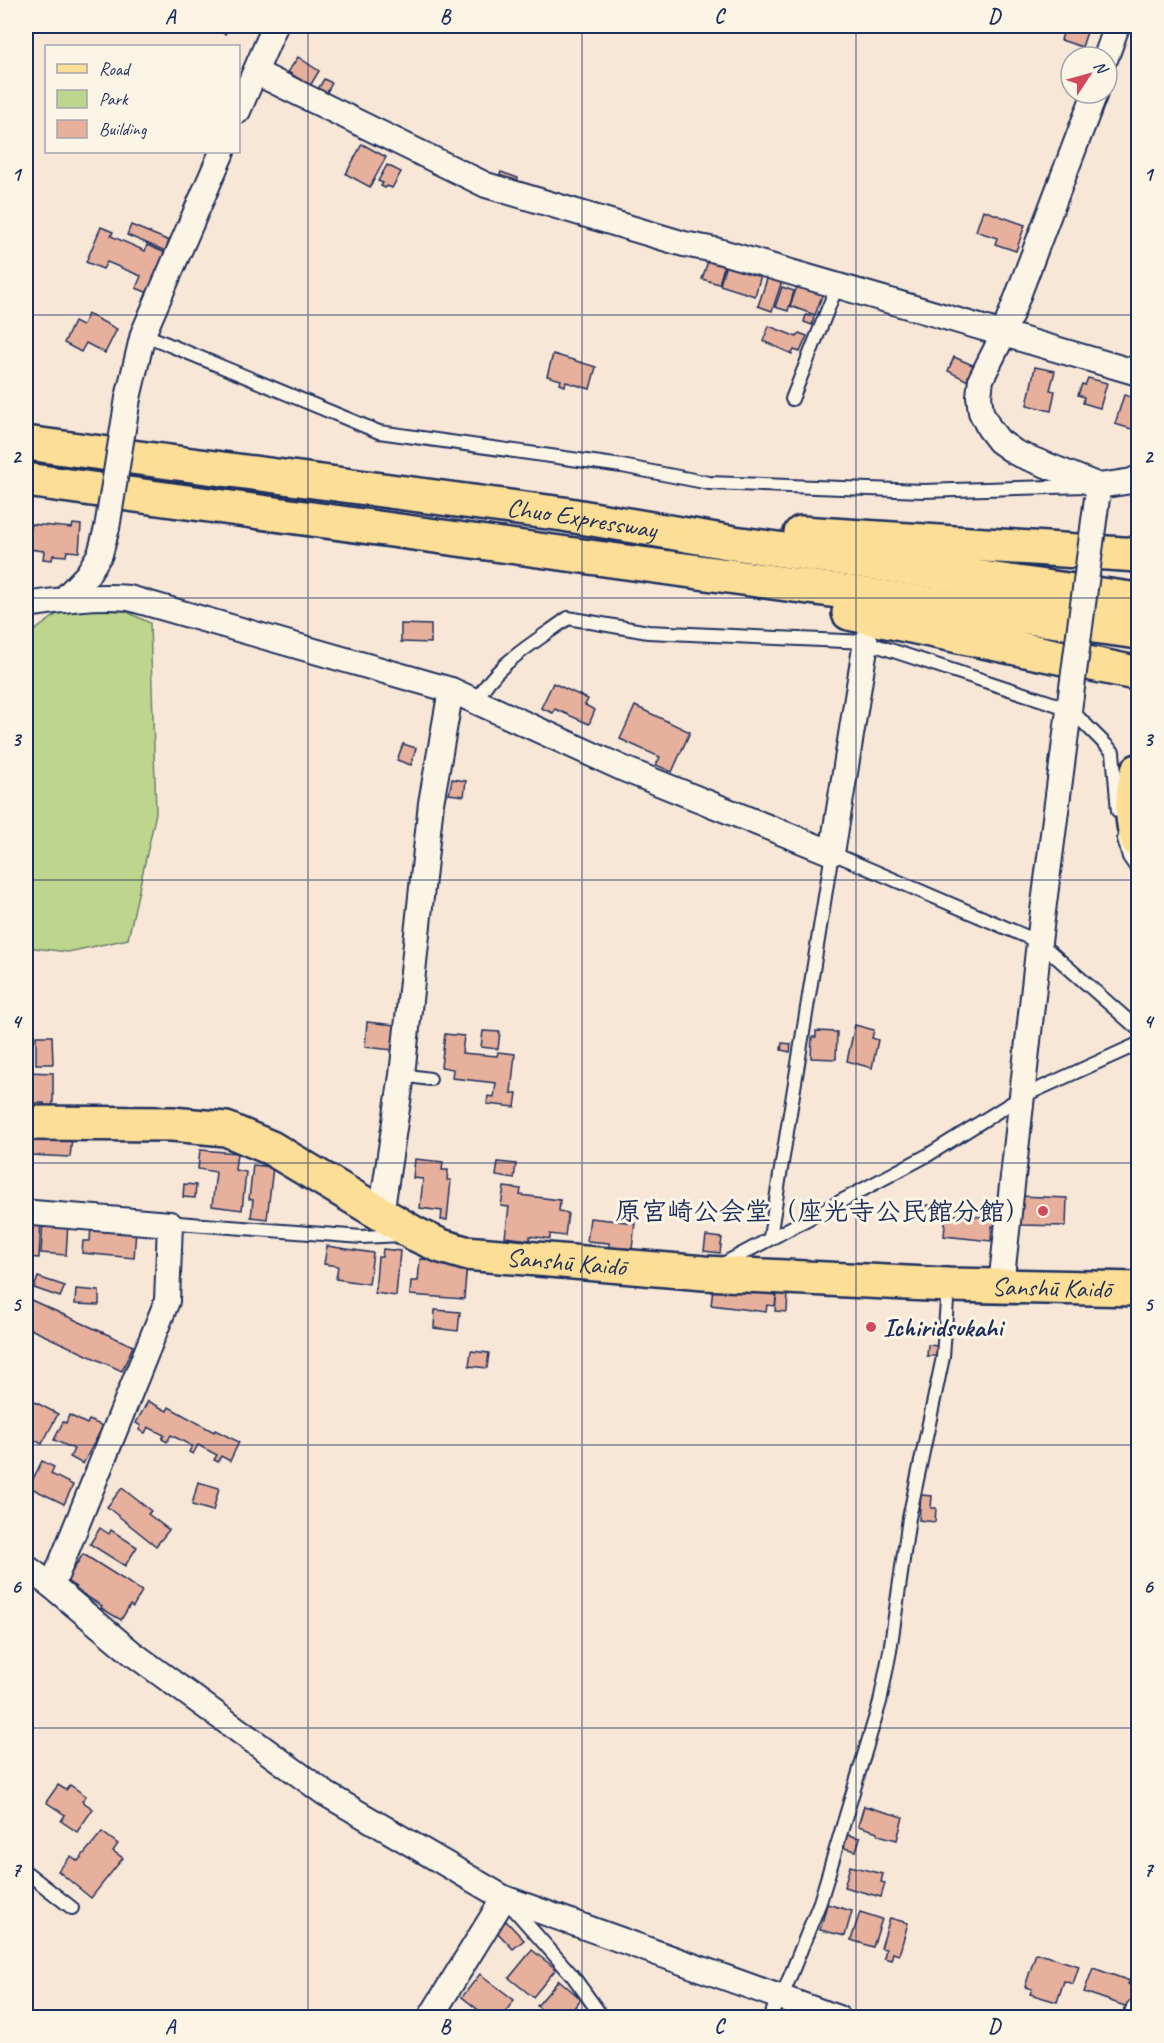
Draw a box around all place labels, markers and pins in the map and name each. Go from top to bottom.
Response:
place label: 原宮崎公会堂（座光寺公民館分館） [615,1195,1031,1228]
marker: 原宮崎公会堂（座光寺公民館分館） [1036,1204,1050,1218]
place label: Ichiridsukahi [883,1311,1005,1344]
marker: Ichiridsukahi [864,1320,878,1334]

